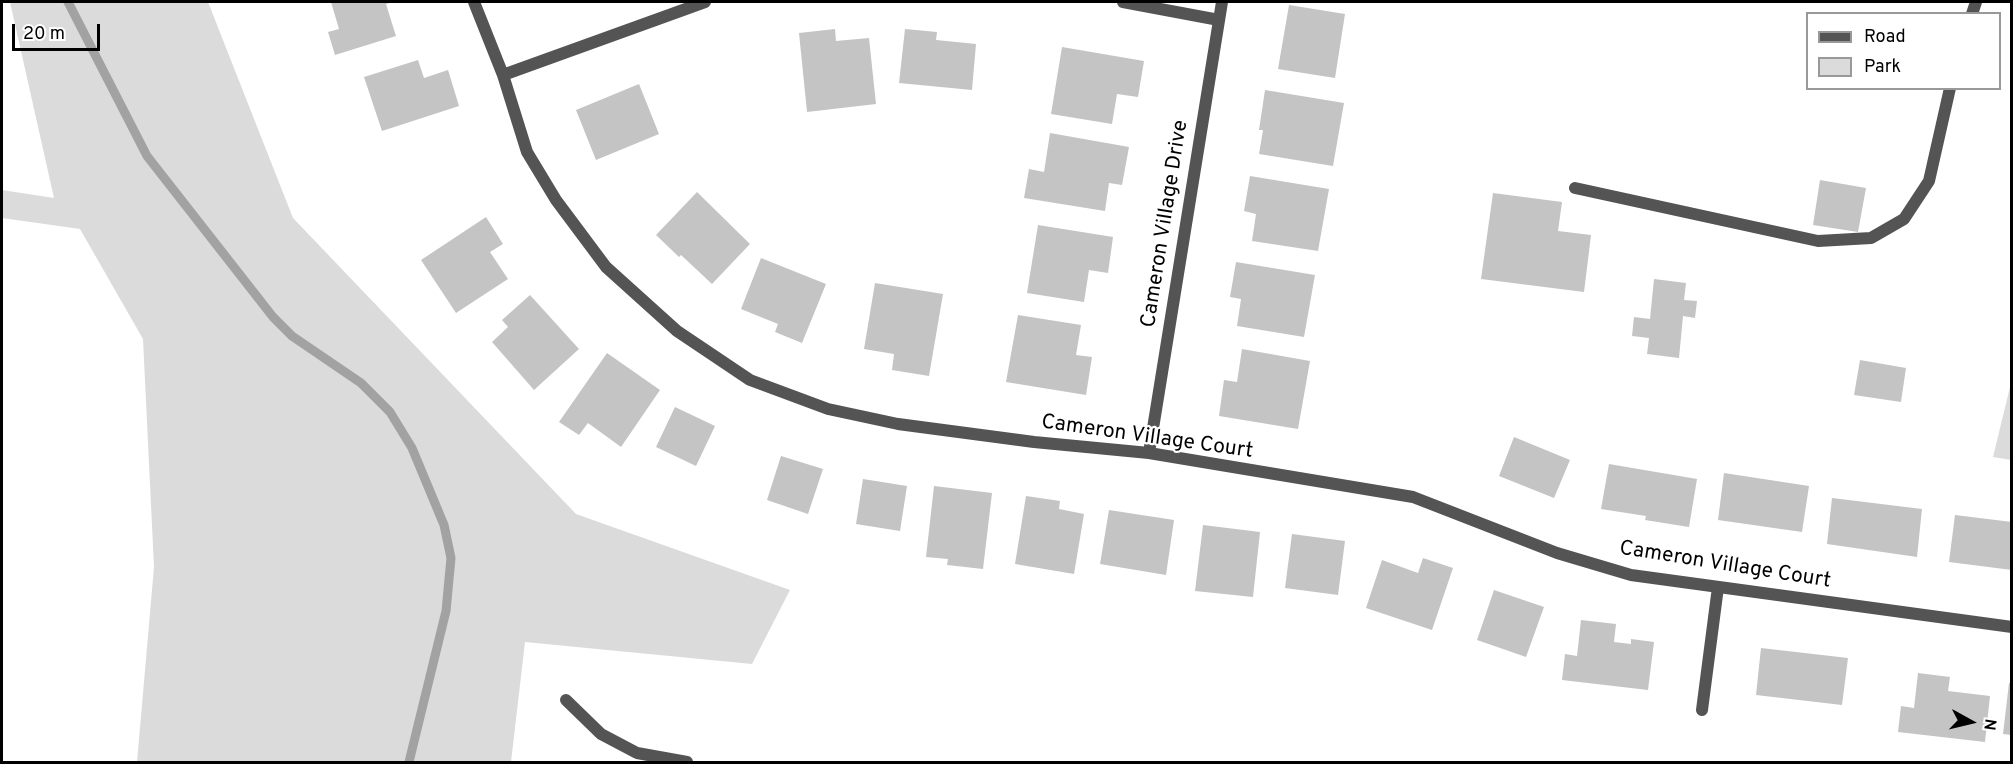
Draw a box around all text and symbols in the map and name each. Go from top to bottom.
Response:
scale bar [15,12,104,50]
legend [1806,12,2001,90]
text: 20 m [23,23,65,46]
text: Road [1864,26,1906,49]
text: Park [1864,56,1901,79]
street label: Cameron Village Drive [1137,119,1195,329]
street label: Cameron Village Court [1039,411,1255,465]
street label: Cameron Village Court [1618,537,1832,595]
north arrow [1941,692,2001,752]
text: N [1978,717,2000,732]

